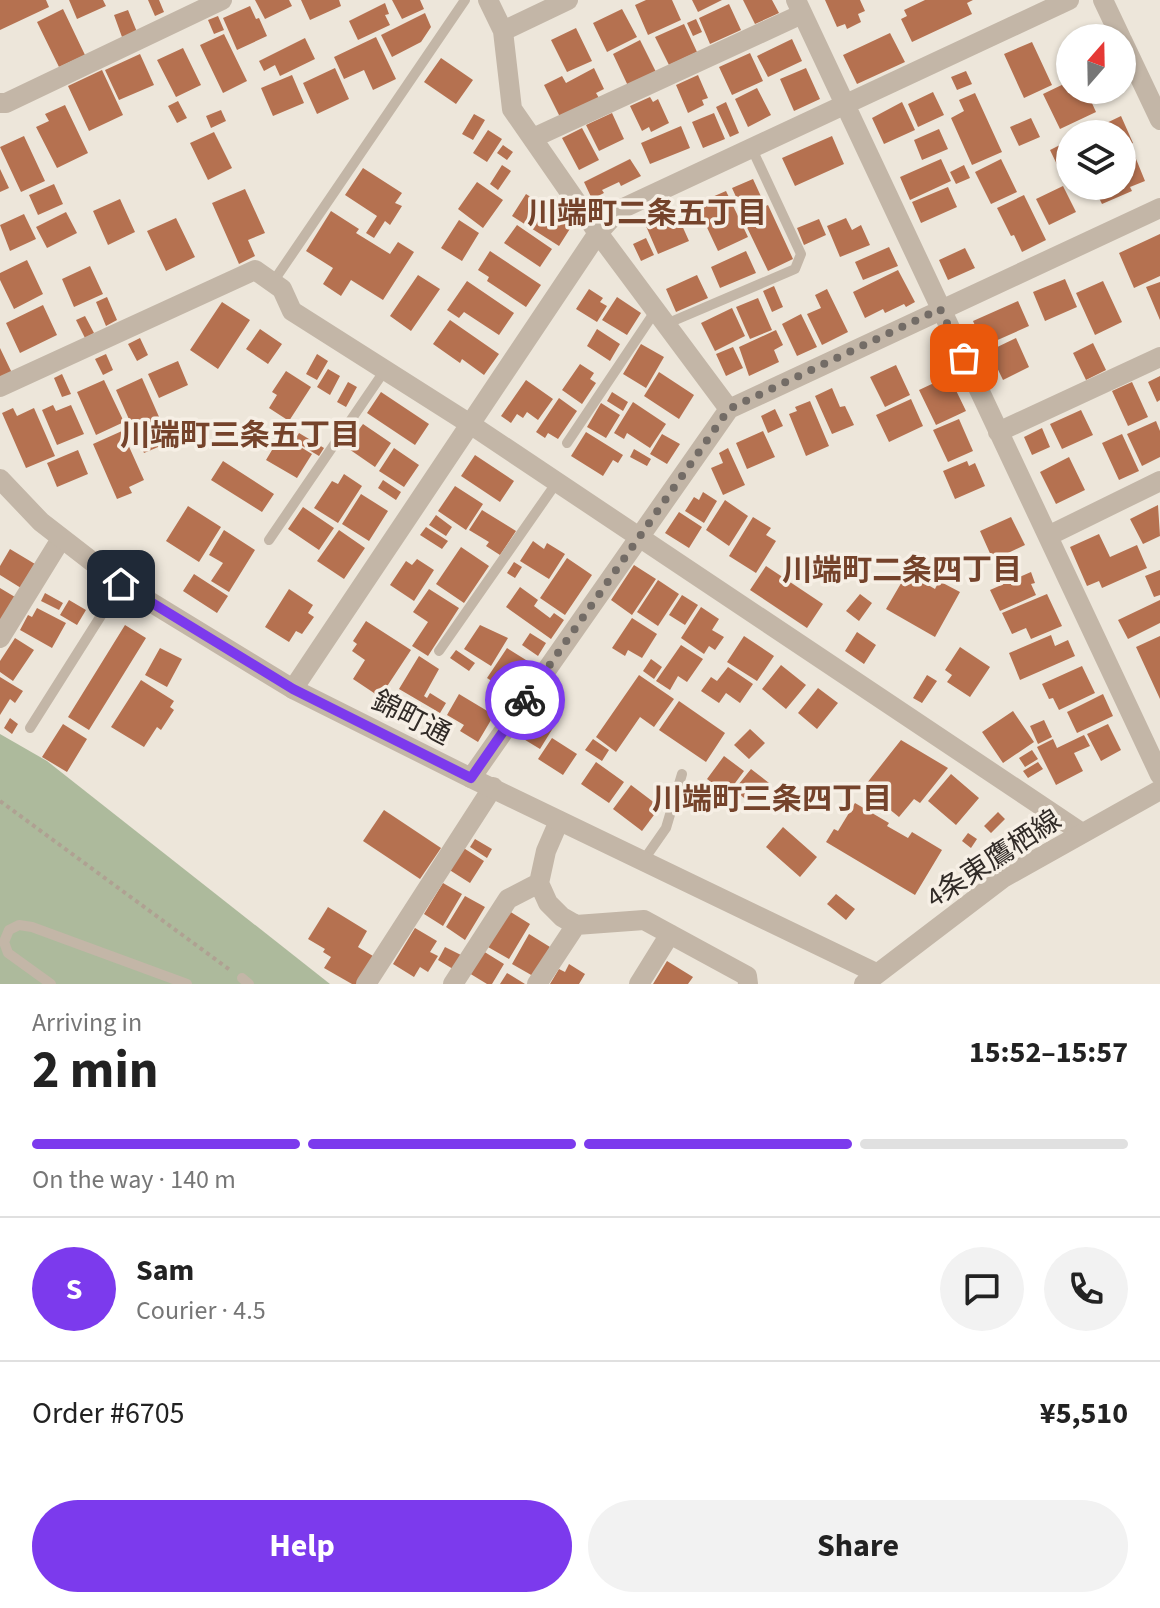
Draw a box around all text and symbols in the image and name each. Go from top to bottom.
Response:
north arrow [1056,24,1136,104]
map controls [1056,24,1136,200]
button: layers [1056,120,1136,200]
district label: 川端町二条五丁目 [527,192,767,235]
pin [930,324,998,392]
icon: bag [942,336,986,380]
district label: 川端町三条五丁目 [120,414,360,457]
district label: 川端町二条四丁目 [782,549,1022,592]
pin [87,550,155,618]
icon: home [99,562,143,606]
courier [485,660,565,740]
icon: bike [503,678,547,722]
street label: 錦町通 [365,681,458,755]
district label: 川端町三条四丁目 [652,778,892,821]
street label: 4条東鷹栖線 [918,800,1069,918]
text: Arriving in [32,1004,142,1041]
text: 15:52–15:57 [969,1031,1128,1074]
text: 2 min [32,1034,159,1108]
text: On the way · 140 m [32,1161,236,1198]
button: chat [940,1247,1024,1331]
button: phone [1044,1247,1128,1331]
text: Sam [136,1249,194,1292]
text: S [66,1268,82,1311]
text: Courier · 4.5 [136,1292,266,1329]
text: Order #6705 [32,1392,185,1435]
text: ¥5,510 [1040,1392,1128,1435]
button: Help [32,1500,572,1592]
button: Share [588,1500,1128,1592]

